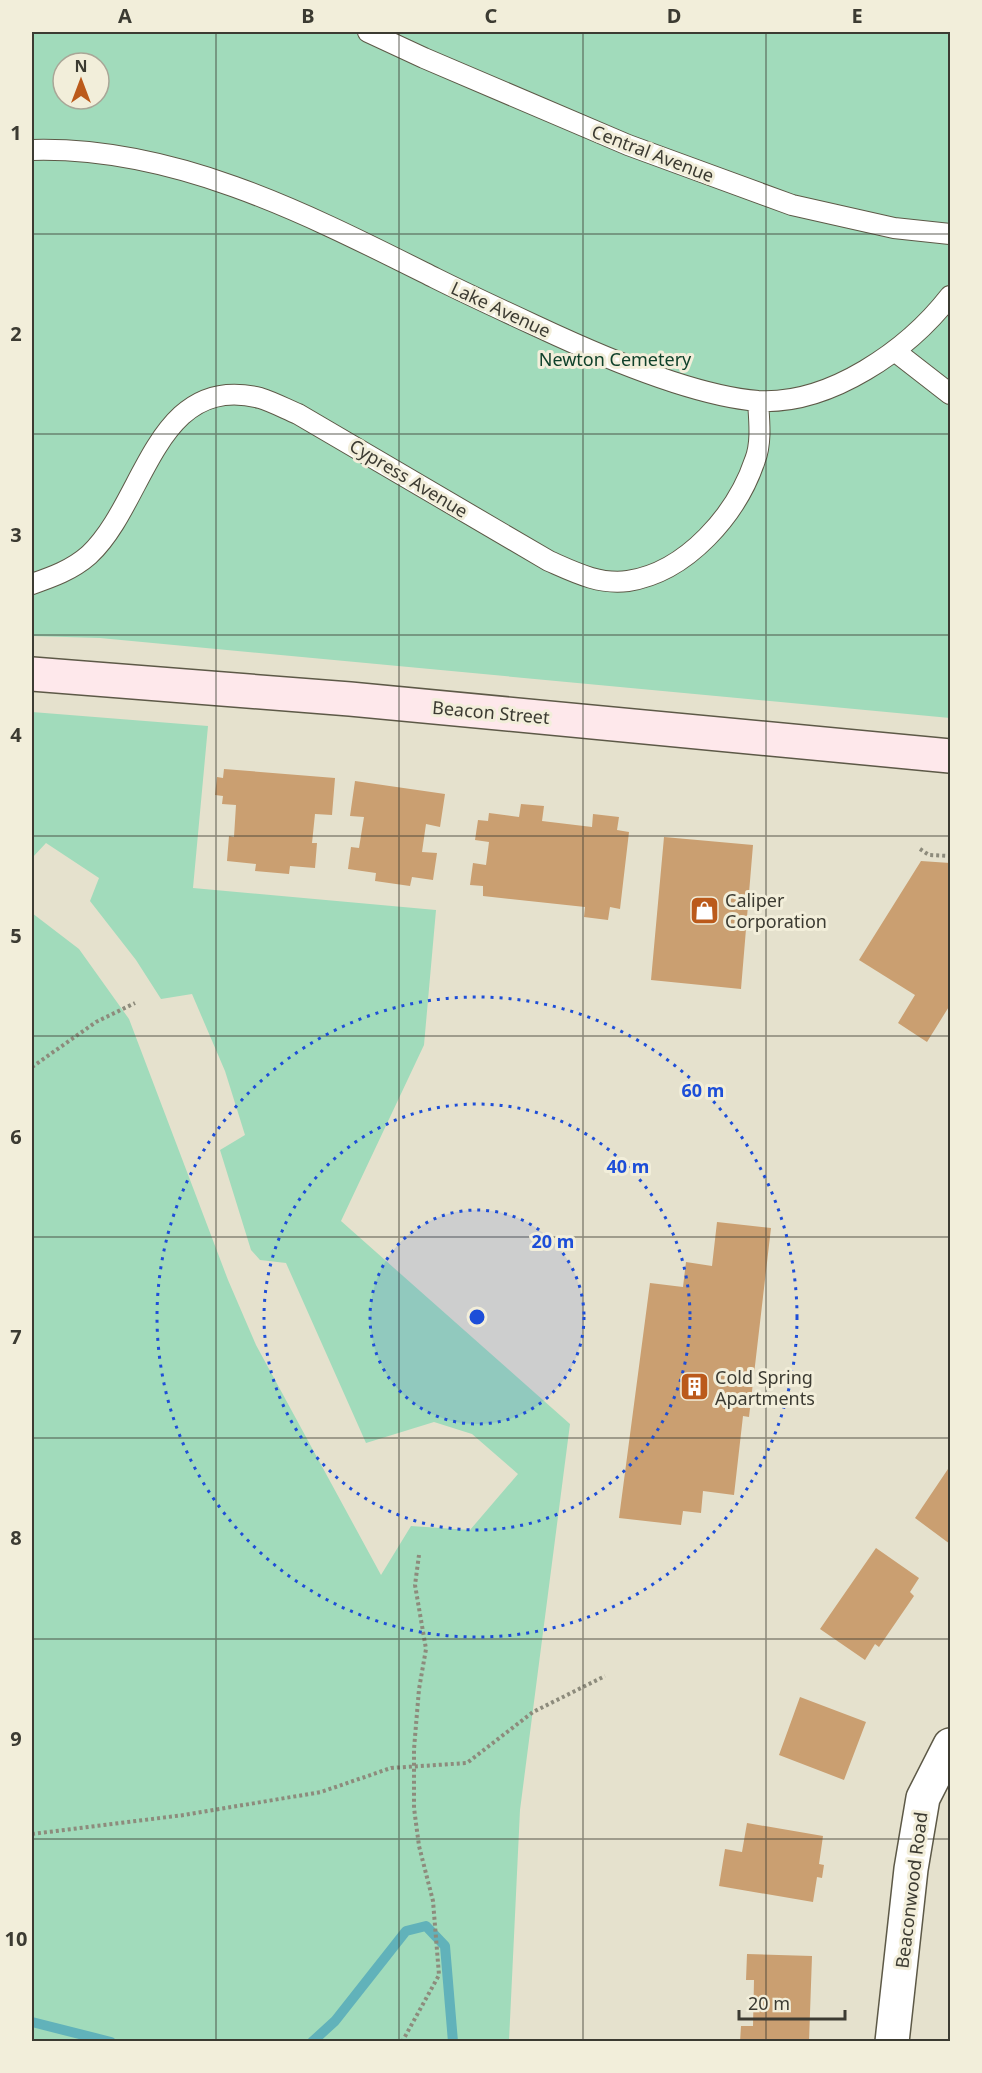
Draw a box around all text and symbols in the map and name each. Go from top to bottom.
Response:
text: A [118,2,132,29]
text: B [301,2,315,29]
text: C [485,2,498,29]
text: D [667,2,681,29]
text: E [851,2,863,29]
north arrow [51,51,111,111]
text: N [74,55,88,77]
text: 1 [10,119,22,146]
street label: Central Avenue [589,119,717,187]
street label: Lake Avenue [447,275,555,343]
text: 2 [10,320,22,347]
park label: Newton Cemetery [539,347,692,371]
street label: Cypress Avenue [345,433,473,523]
text: 3 [10,521,22,548]
street label: Beacon Street [431,695,551,729]
text: 4 [10,721,22,748]
place label: Caliper Corporation [725,888,827,933]
shop icon: Caliper Corporation [688,894,720,926]
text: 5 [10,922,22,949]
text: 60 m [682,1078,724,1102]
text: 6 [10,1123,22,1150]
text: 40 m [607,1154,649,1178]
text: 20 m [532,1229,574,1253]
centre of rings [467,1307,487,1327]
text: 7 [10,1323,22,1350]
place label: Cold Spring Apartments [715,1365,815,1410]
building icon: Cold Spring Apartments [678,1371,710,1403]
text: 8 [10,1524,22,1551]
text: 9 [10,1725,22,1752]
street label: Beaconwood Road [889,1810,933,1970]
text: 10 [5,1925,27,1952]
scale bar [739,1983,846,2021]
text: 20 m [748,1991,790,2015]

